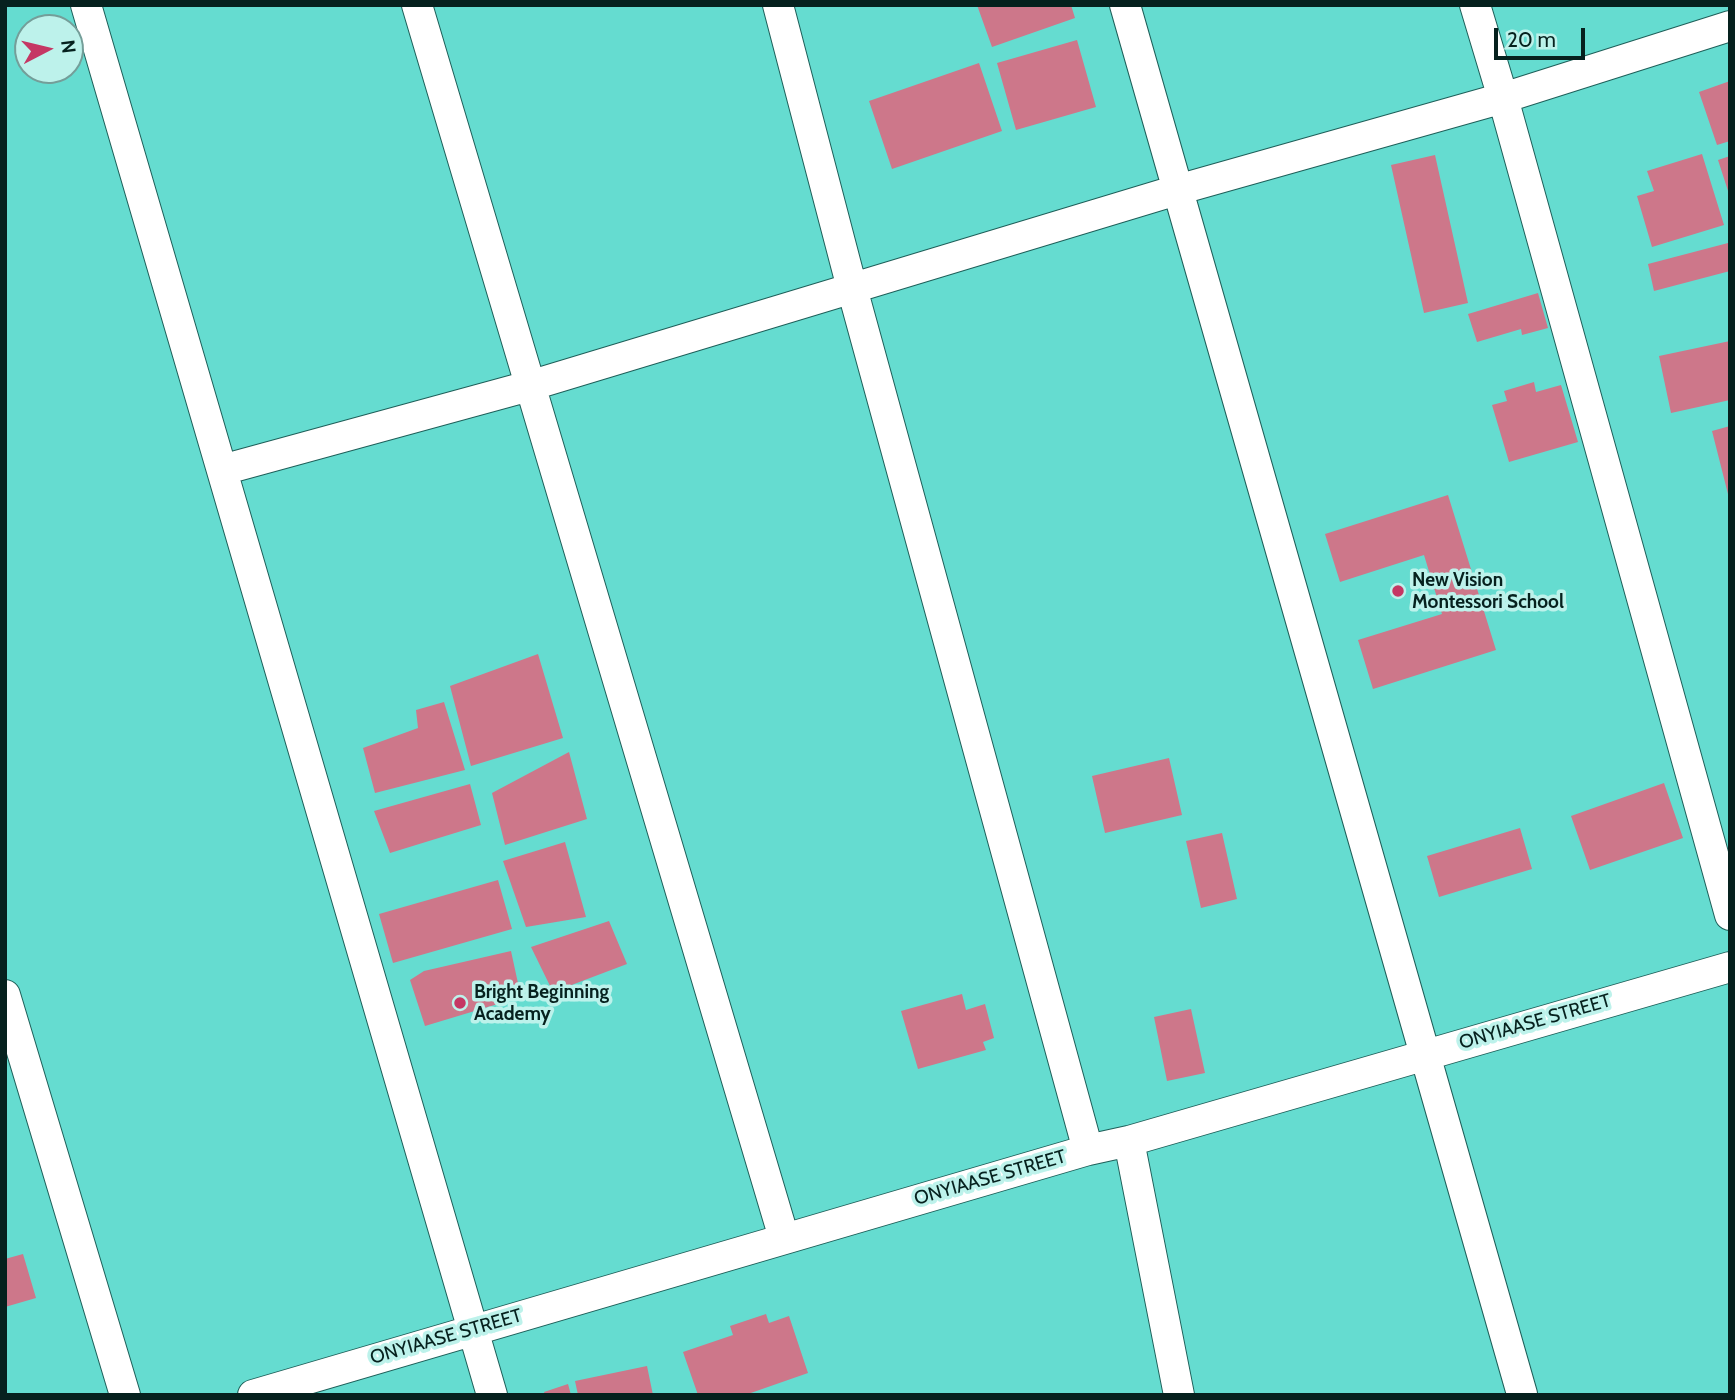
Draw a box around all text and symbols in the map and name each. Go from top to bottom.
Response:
north arrow [14,14,84,84]
scale bar [1497,14,1588,58]
text: 20 m [1507,27,1556,52]
text: N [56,39,81,55]
place label: New Vision Montessori School [1412,569,1564,613]
marker: New Vision Montessori School [1390,583,1406,599]
place label: Bright Beginning Academy [474,981,609,1025]
street label: ONYIAASE STREET [1457,989,1613,1055]
marker: Bright Beginning Academy [452,995,468,1011]
street label: ONYIAASE STREET [912,1145,1068,1211]
street label: ONYIAASE STREET [368,1304,524,1370]

